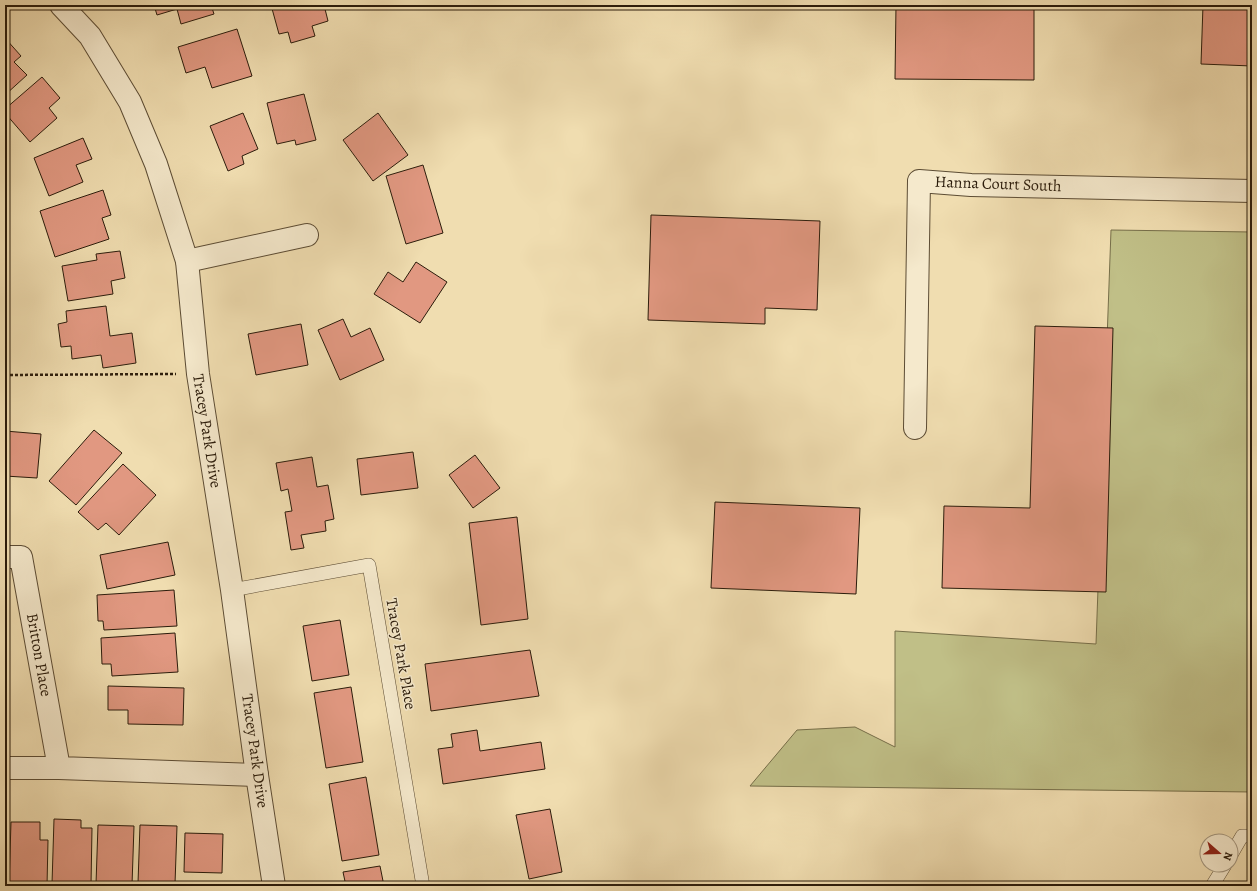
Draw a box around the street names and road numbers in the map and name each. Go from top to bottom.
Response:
street label: Hanna Court South [934,171,1062,197]
street label: Tracey Park Drive [187,373,227,489]
street label: Tracey Park Place [380,597,422,711]
street label: Britton Place [21,612,57,698]
street label: Tracey Park Drive [236,693,274,809]

